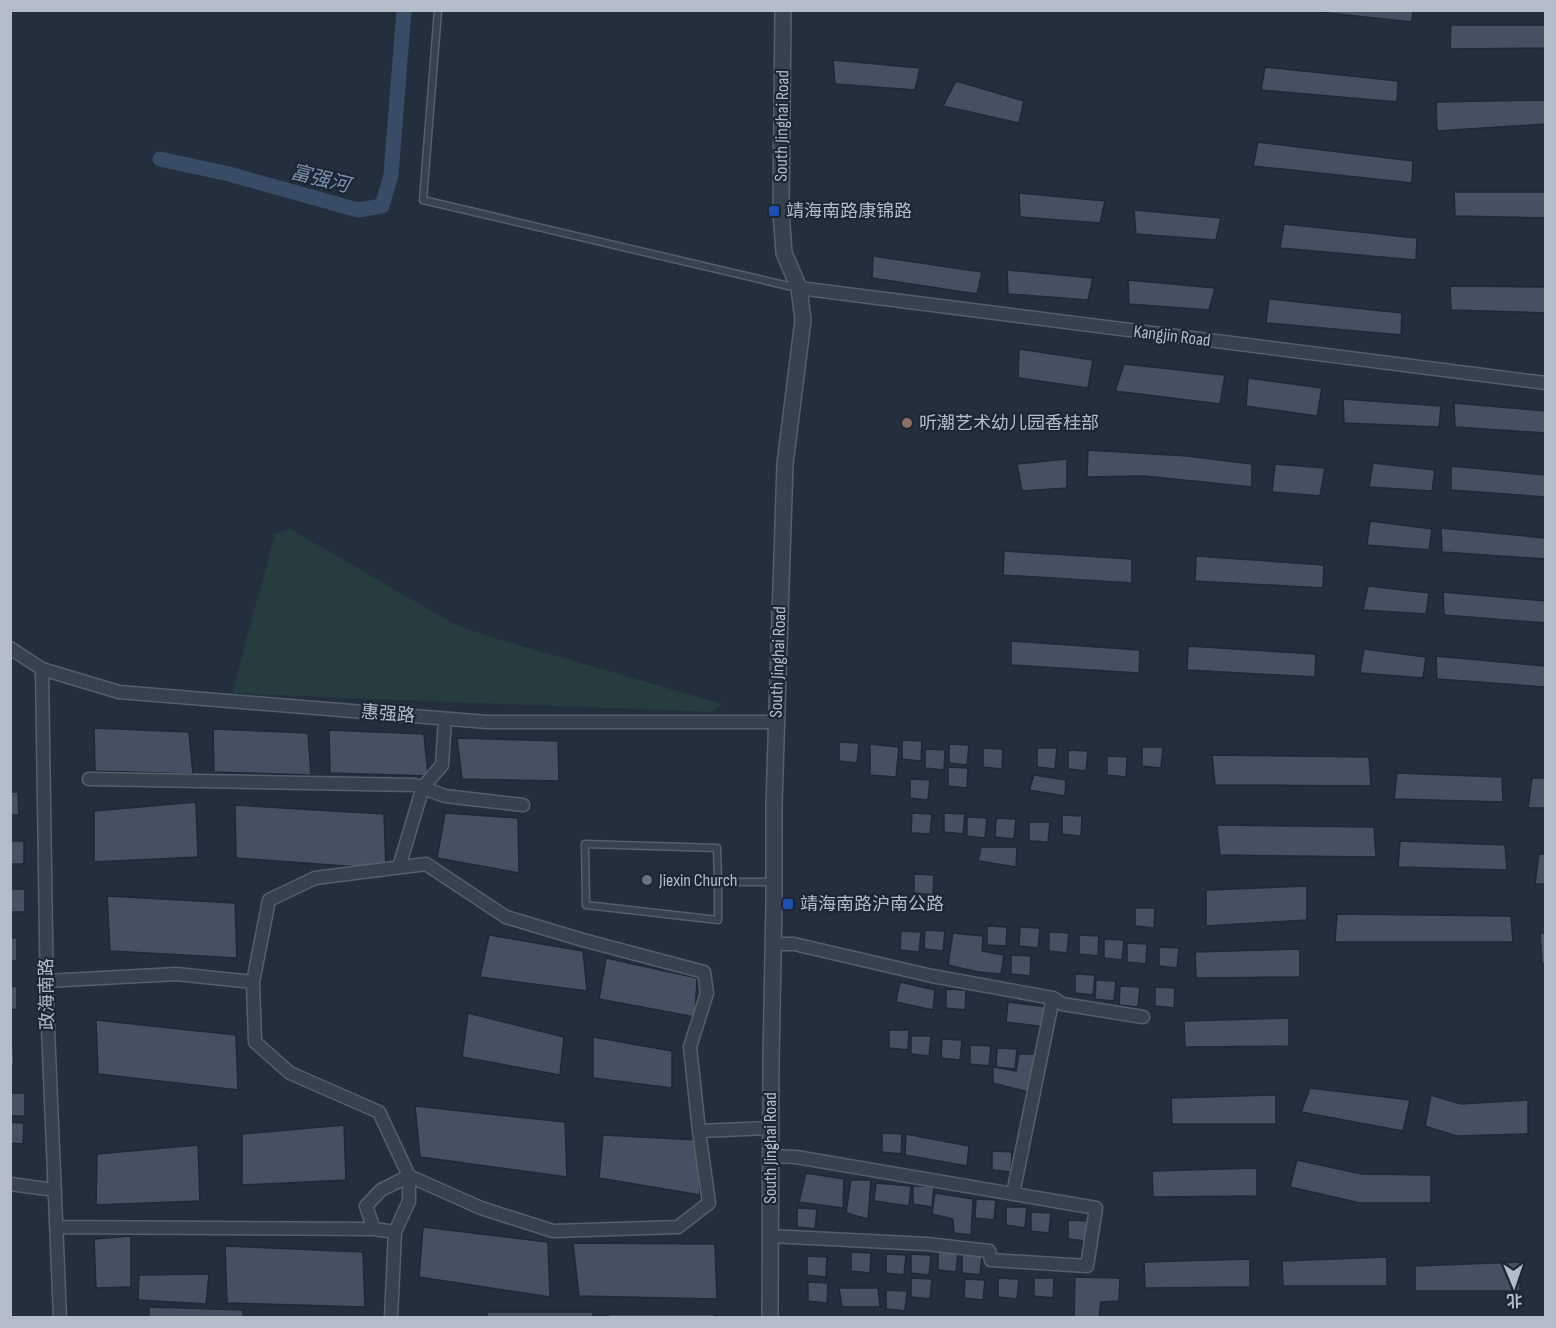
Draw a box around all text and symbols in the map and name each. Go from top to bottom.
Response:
street label: South Jinghai Road [771,70,793,182]
water label: 富强河 [288,160,356,199]
place label: 靖海南路康锦路 [786,201,912,222]
marker: 靖海南路康锦路 [767,204,781,218]
street label: Kangjin Road [1132,321,1212,351]
place label: 听潮艺术幼儿园香桂部 [919,413,1099,434]
marker: 听潮艺术幼儿园香桂部 [900,416,914,430]
street label: South Jinghai Road [766,606,790,718]
street label: 惠强路 [360,701,416,727]
place label: Jiexin Church [658,870,738,891]
marker: Jiexin Church [640,873,654,887]
place label: 靖海南路沪南公路 [800,894,944,915]
marker: 靖海南路沪南公路 [781,897,795,911]
street label: 政海南路 [36,958,58,1030]
street label: South Jinghai Road [760,1092,781,1204]
north arrow [1484,1256,1544,1316]
text: 北 [1506,1290,1523,1309]

